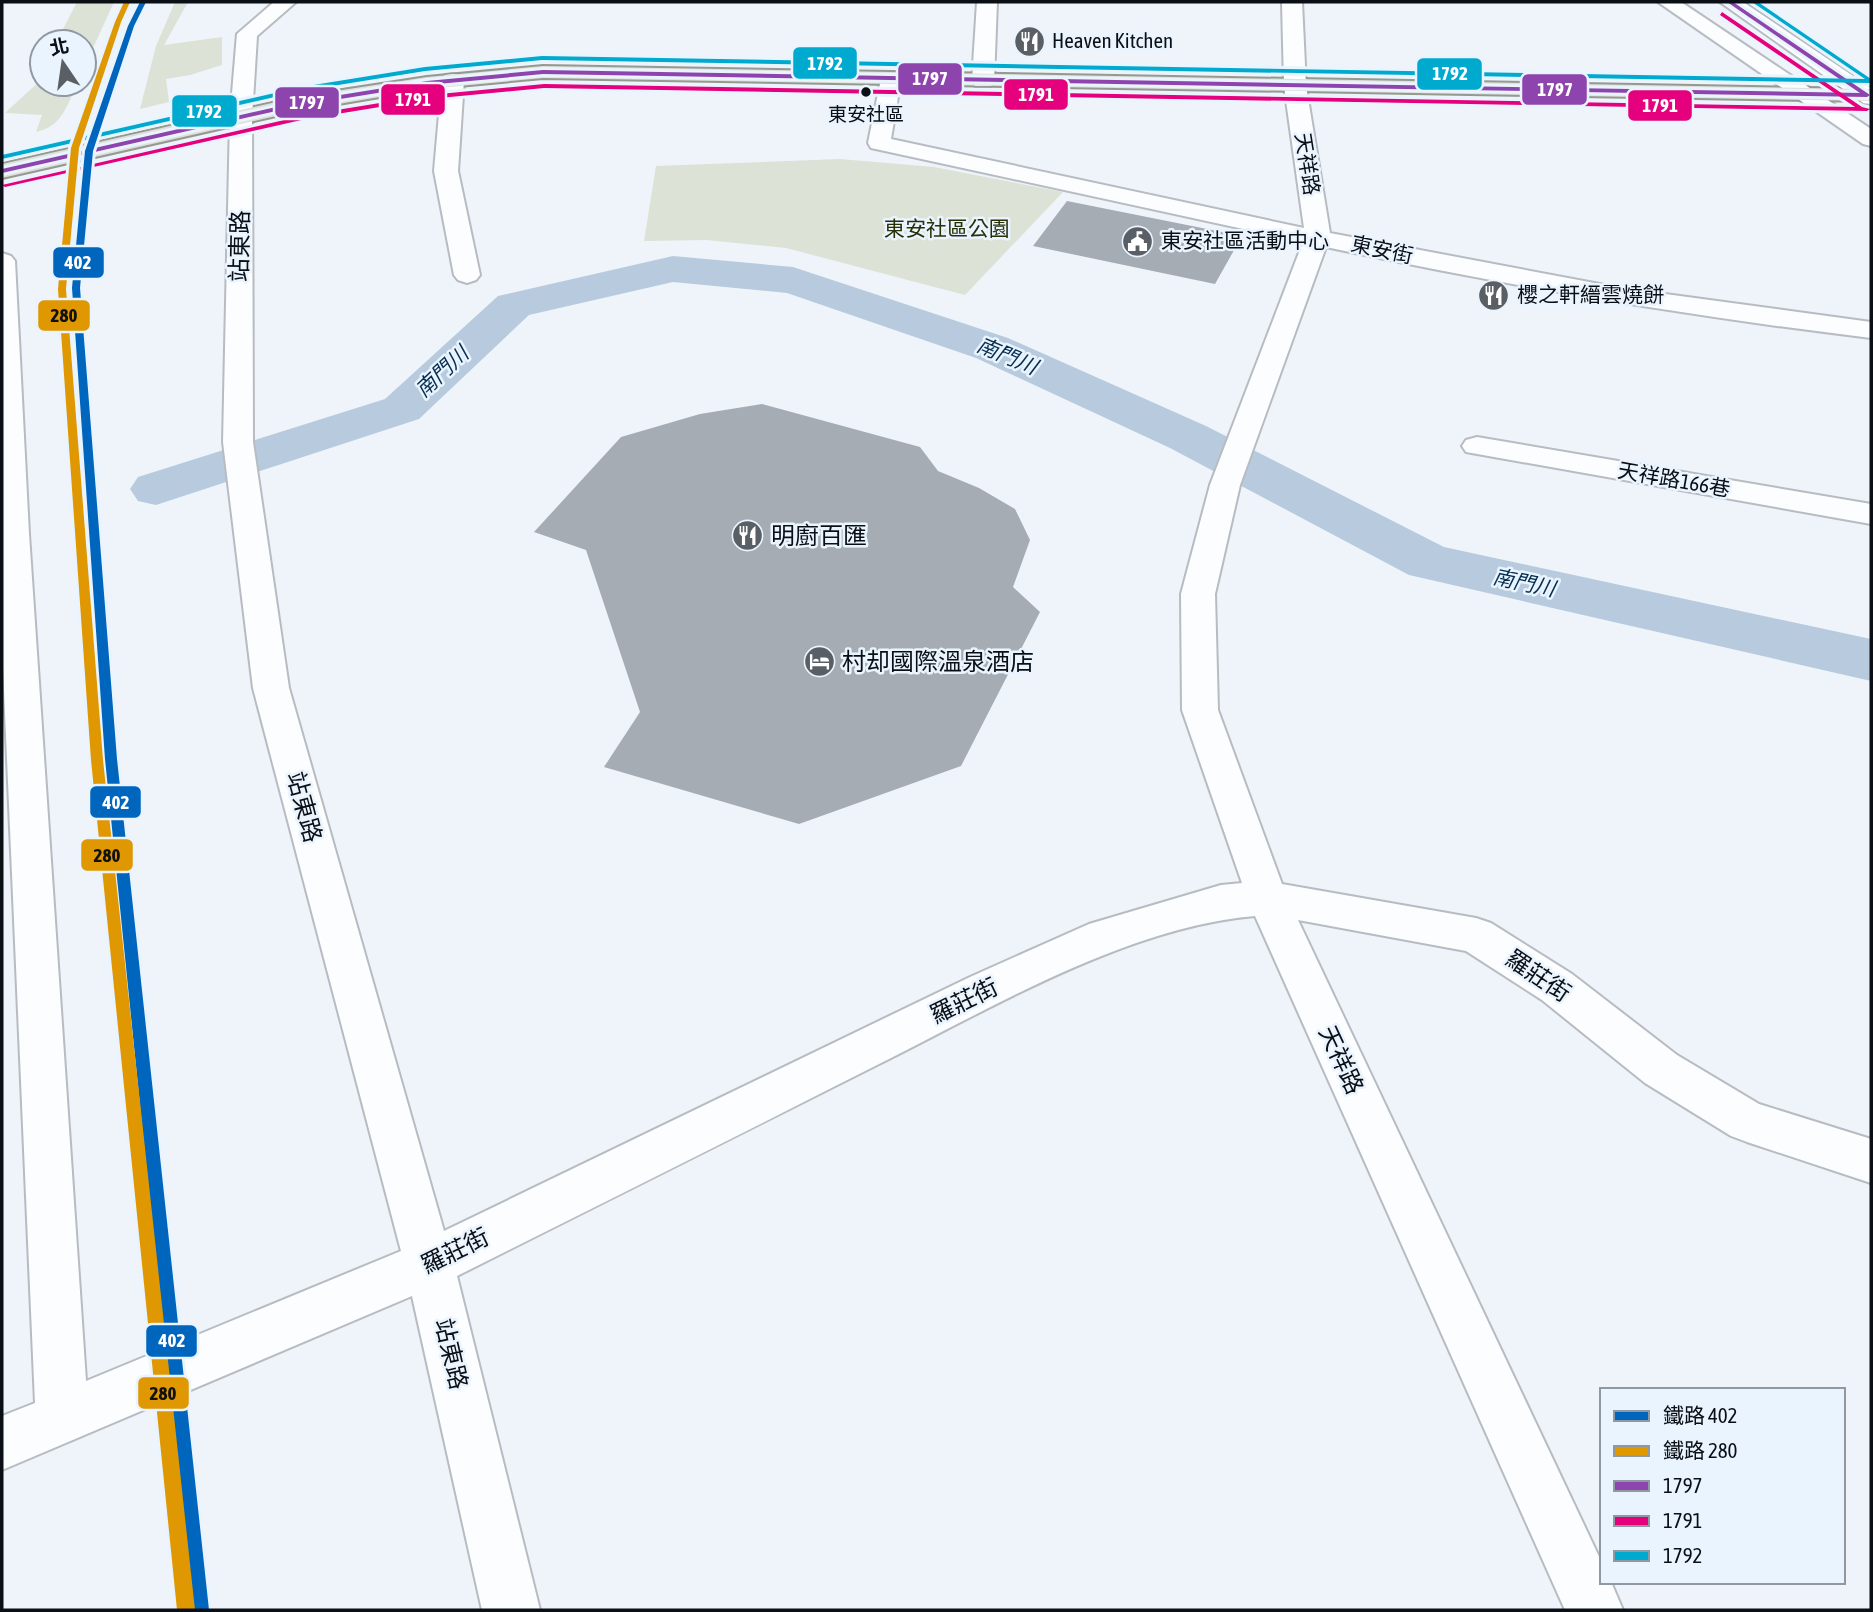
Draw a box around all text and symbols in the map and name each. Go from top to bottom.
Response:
restaurant icon: Heaven Kitchen [1012,24,1046,58]
north arrow [28,28,98,98]
place label: Heaven Kitchen [1052,28,1173,52]
text: 北 [47,34,71,59]
line badge: 1792 [792,46,858,80]
text: 1792 [807,52,843,74]
line badge: 1792 [1416,57,1483,91]
line badge: 1797 [897,62,963,96]
text: 1792 [1432,62,1468,84]
text: 1797 [912,67,948,89]
line badge: 1797 [1521,73,1588,106]
line badge: 1791 [1003,78,1069,111]
text: 1797 [1537,78,1573,100]
line badge: 1791 [380,83,446,116]
text: 1791 [1018,83,1054,105]
marker: 東安社區 [859,85,873,99]
line badge: 1797 [274,86,340,119]
text: 1791 [395,88,431,110]
line badge: 1791 [1627,89,1693,122]
text: 1797 [289,91,325,113]
line badge: 1792 [171,94,238,128]
text: 1791 [1642,94,1678,116]
text: 1792 [186,100,222,122]
place label: 東安社區 [828,103,904,125]
street label: 天祥路 [1291,131,1325,197]
street label: 站東路 [225,210,254,282]
park label: 東安社區公園 [884,216,1010,240]
public building icon: 東安社區活動中心 [1121,224,1155,258]
place label: 東安社區活動中心 [1161,228,1329,252]
street label: 東安街 [1349,231,1416,267]
line badge: 402 [52,246,105,279]
text: 402 [64,251,91,273]
restaurant icon: 櫻之軒縉雲燒餅 [1477,278,1511,312]
place label: 櫻之軒縉雲燒餅 [1517,282,1664,306]
line badge: 280 [37,299,91,332]
text: 280 [51,304,77,326]
water label: 南門川 [974,332,1043,379]
water label: 南門川 [410,340,474,402]
street label: 天祥路166巷 [1616,457,1732,501]
restaurant icon: 明廚百匯 [731,519,765,553]
place label: 明廚百匯 [771,522,867,549]
water label: 南門川 [1491,564,1559,601]
hotel icon: 村却國際溫泉酒店 [802,645,836,679]
place label: 村却國際溫泉酒店 [842,648,1034,675]
street label: 站東路 [282,769,327,845]
line badge: 402 [89,785,142,819]
text: 402 [102,791,129,813]
line badge: 280 [80,838,134,872]
text: 280 [94,844,120,866]
street label: 羅莊街 [1501,944,1576,1007]
street label: 羅莊街 [926,973,1002,1028]
street label: 天祥路 [1314,1021,1369,1098]
street label: 羅莊街 [417,1223,493,1278]
street label: 站東路 [430,1316,473,1392]
line badge: 402 [145,1324,198,1358]
text: 402 [158,1329,185,1351]
line badge: 280 [137,1376,190,1410]
text: 280 [150,1382,176,1404]
legend [1600,1388,1845,1584]
text: 鐵路 402 [1663,1403,1738,1427]
text: 鐵路 280 [1663,1438,1738,1462]
text: 1797 [1663,1473,1702,1497]
text: 1791 [1663,1508,1702,1532]
text: 1792 [1663,1543,1702,1567]

